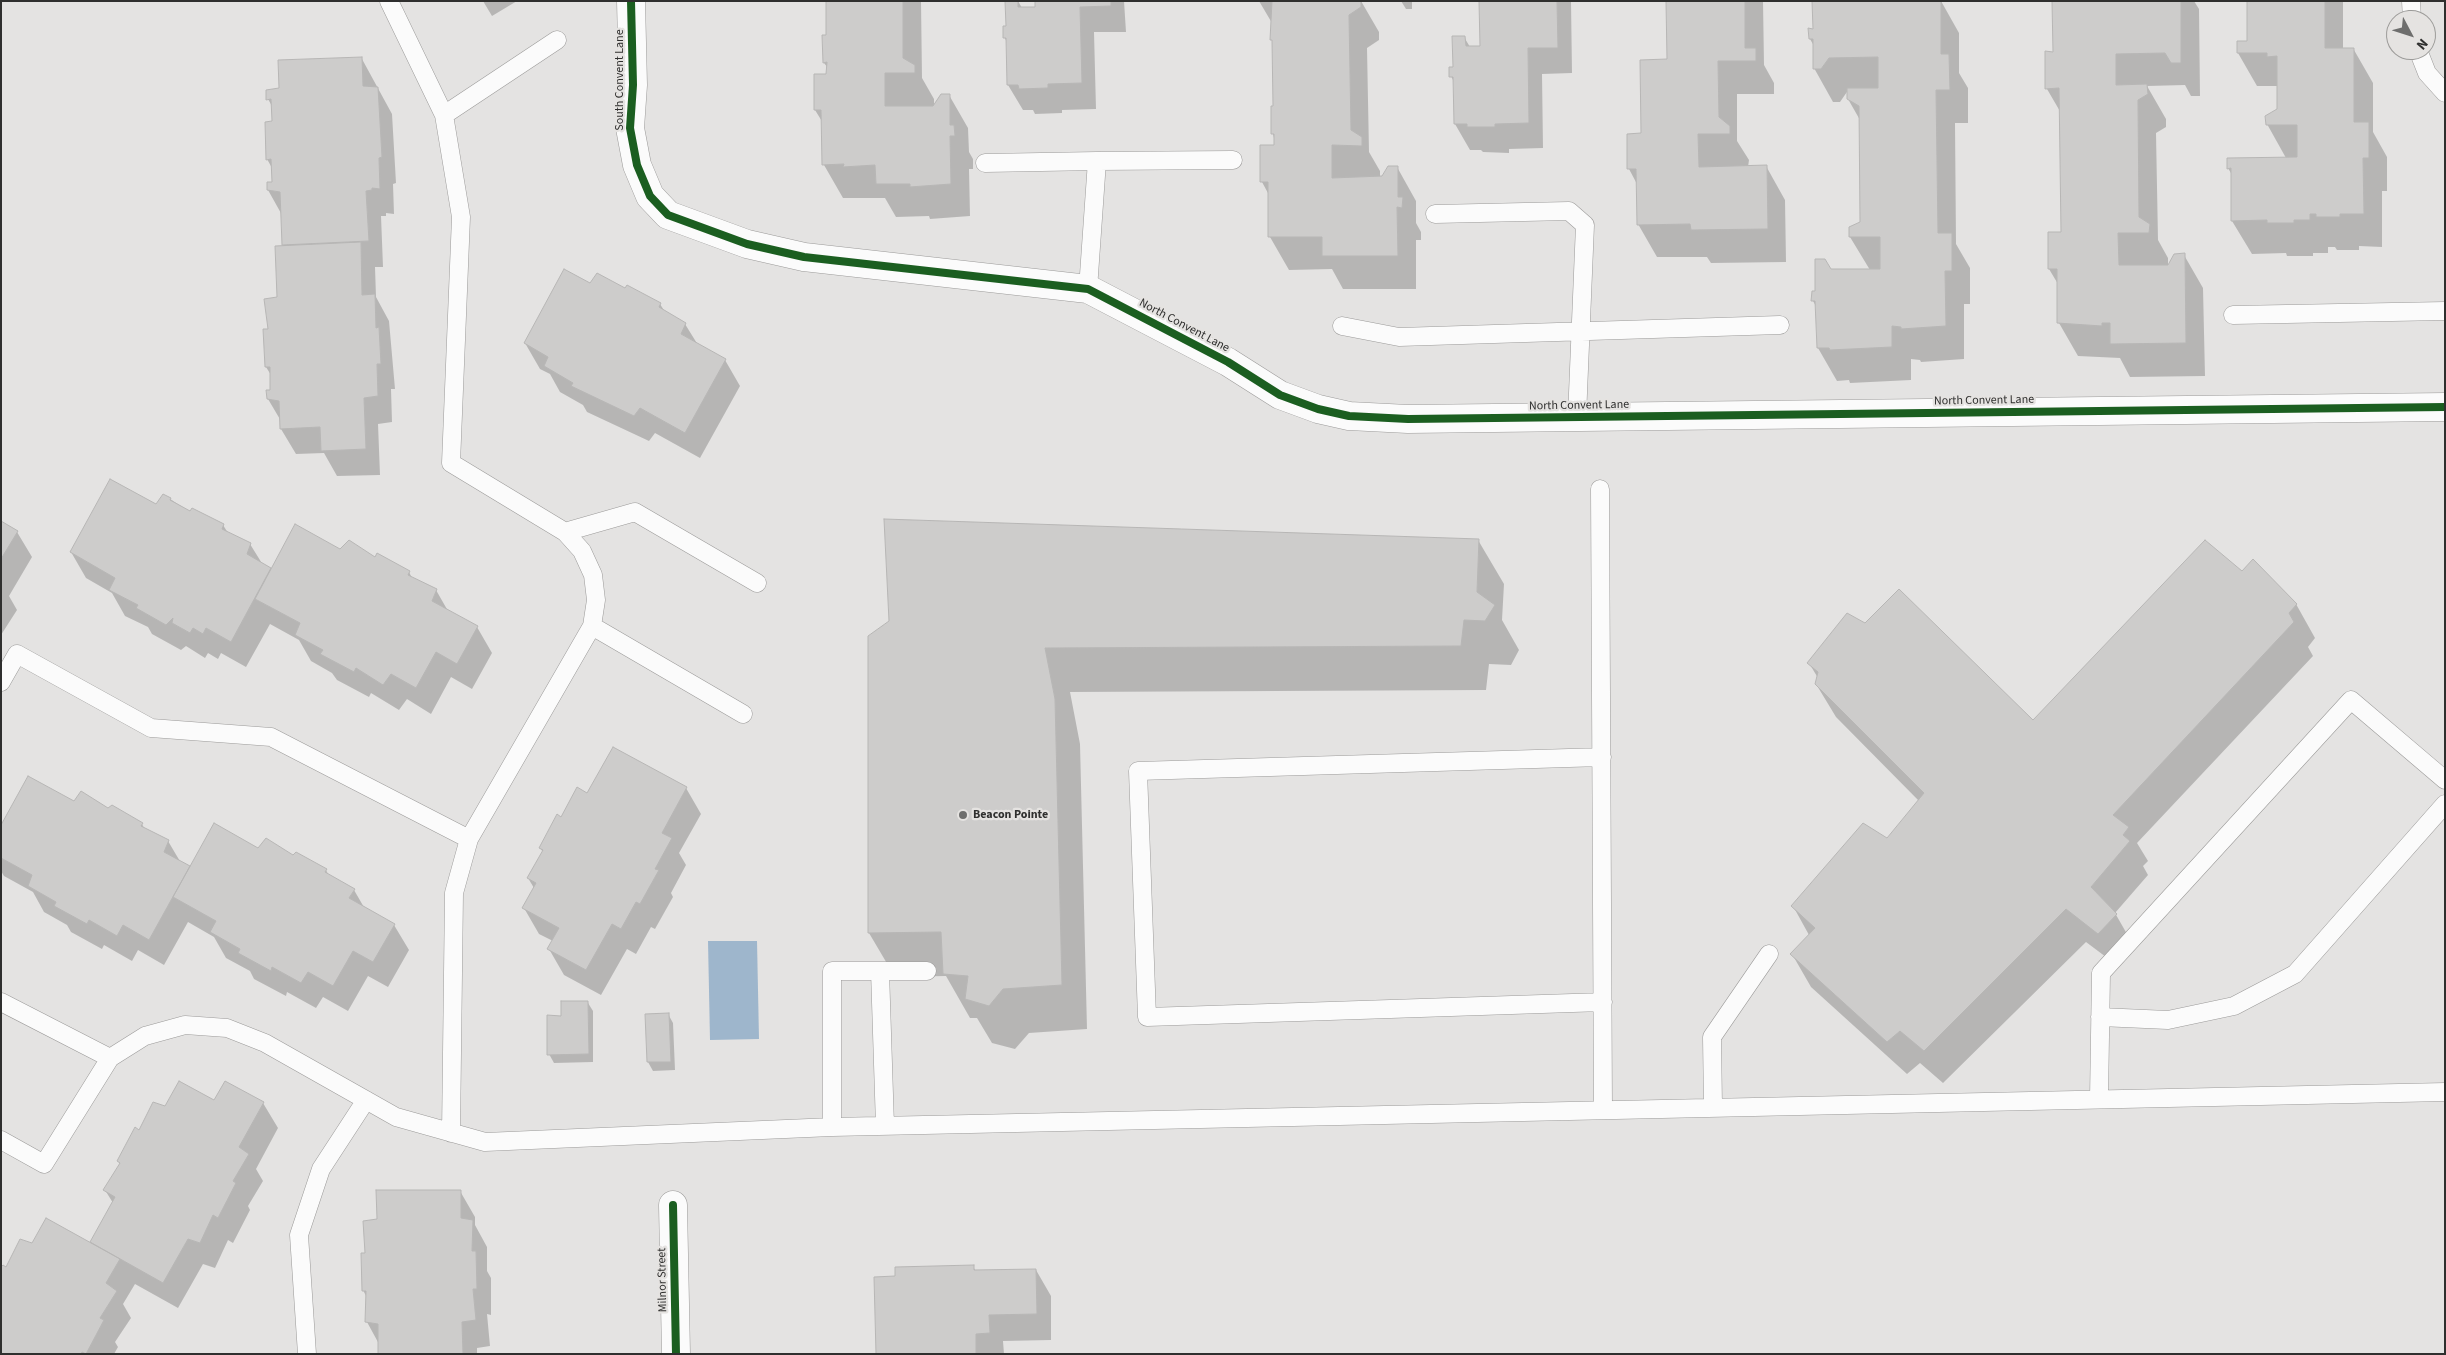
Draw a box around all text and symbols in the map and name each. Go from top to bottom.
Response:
north arrow [2386,10,2436,60]
street label: South Convent Lane [613,29,627,131]
text: N [2411,34,2432,54]
street label: North Convent Lane [1136,296,1232,356]
street label: North Convent Lane [1934,393,2034,409]
street label: North Convent Lane [1529,398,1629,414]
place label: Beacon Pointe [973,808,1048,822]
marker: Beacon Pointe [957,809,969,821]
street label: Milnor Street [655,1248,671,1312]

